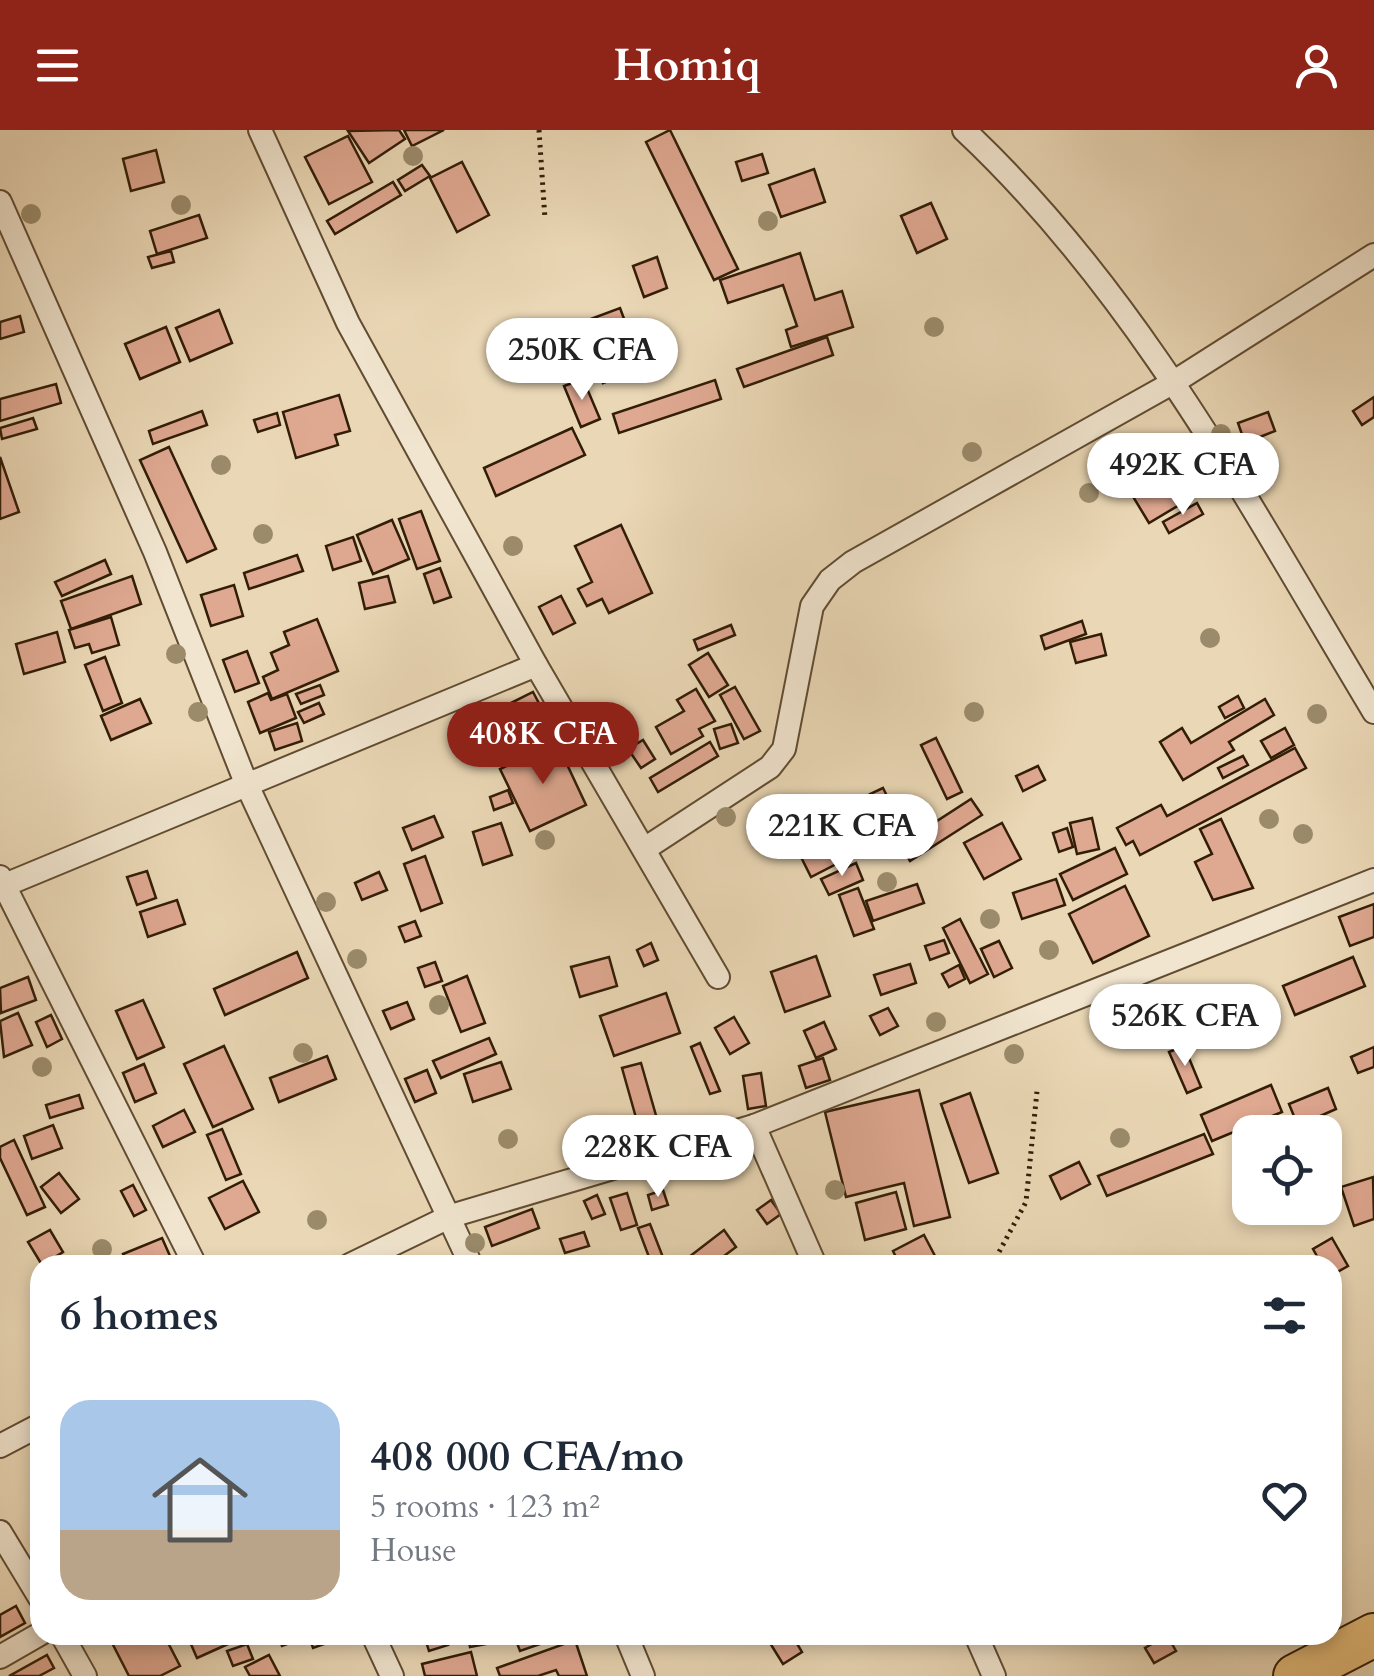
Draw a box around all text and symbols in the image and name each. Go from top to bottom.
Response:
text: Homiq [613,35,761,96]
icon: menu [30,38,85,93]
icon: person [1289,38,1344,93]
pin: 250K CFA [479,318,685,403]
text: 250K CFA [508,328,656,372]
pin: 492K CFA [1080,433,1286,518]
text: 492K CFA [1109,443,1257,487]
pin: 408K CFA [440,702,646,787]
text: 408K CFA [469,712,617,756]
pin: 221K CFA [739,794,945,879]
text: 221K CFA [768,804,916,848]
pin: 526K CFA [1082,984,1288,1069]
text: 526K CFA [1111,994,1259,1038]
pin: 228K CFA [555,1115,761,1200]
map controls [1232,1115,1342,1225]
button: locate [1232,1115,1342,1225]
text: 228K CFA [584,1125,732,1169]
text: 6 homes [60,1287,218,1344]
icon: filters [1257,1288,1312,1343]
text: 408 000 CFA/mo [370,1428,684,1485]
icon: home [140,1440,260,1560]
icon: heart [1257,1473,1312,1528]
text: 5 rooms · 123 m² [370,1485,600,1529]
text: House [370,1529,457,1573]

